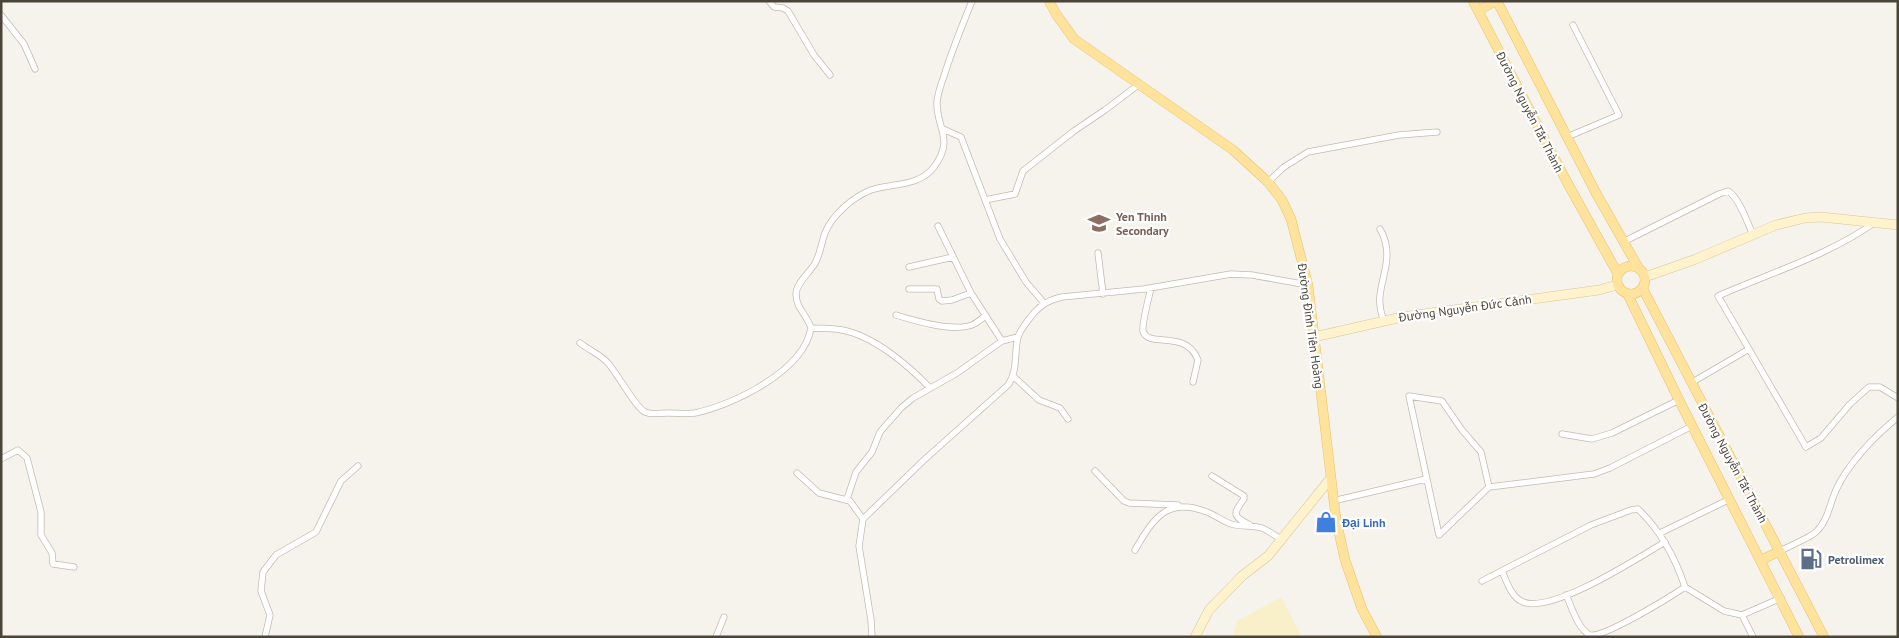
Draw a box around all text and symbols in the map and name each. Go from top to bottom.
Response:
street label: Đường Nguyễn Tất Thành [1493,48,1567,175]
place label: Yen Thinh Secondary [1115,209,1169,238]
school or university icon: Yen Thinh Secondary [1086,210,1112,236]
street label: Đường Đinh Tiên Hoàng [1295,261,1327,390]
street label: Đường Nguyễn Đức Cảnh [1397,291,1532,325]
street label: Đường Nguyễn Tất Thành [1695,400,1771,525]
shop icon: Đại Linh [1313,509,1339,535]
place label: Đại Linh [1341,515,1385,530]
fuel station icon: Petrolimex [1798,546,1824,572]
place label: Petrolimex [1828,552,1885,567]

